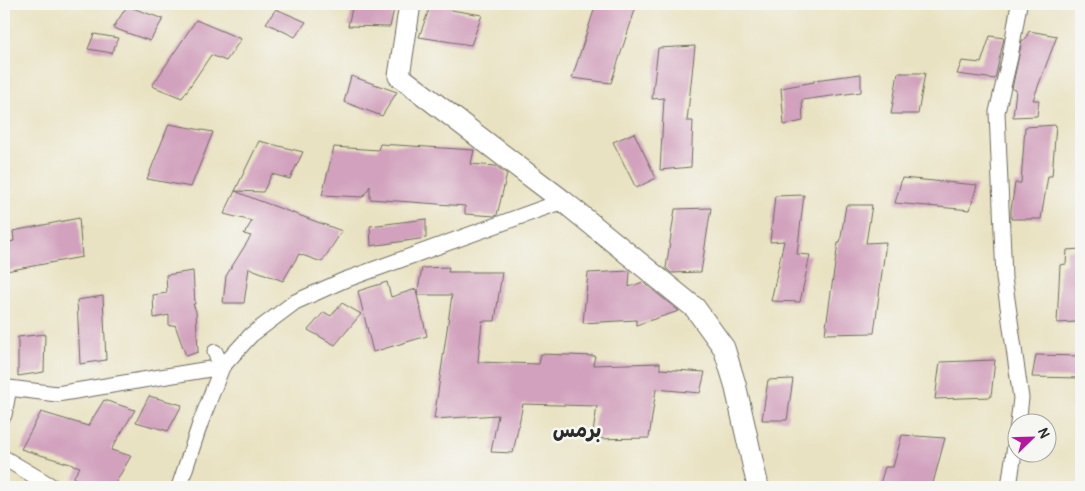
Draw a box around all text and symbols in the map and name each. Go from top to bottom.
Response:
north arrow [1008,414,1058,464]
district label: برمس [553,418,601,443]
text: N [1034,425,1053,441]

